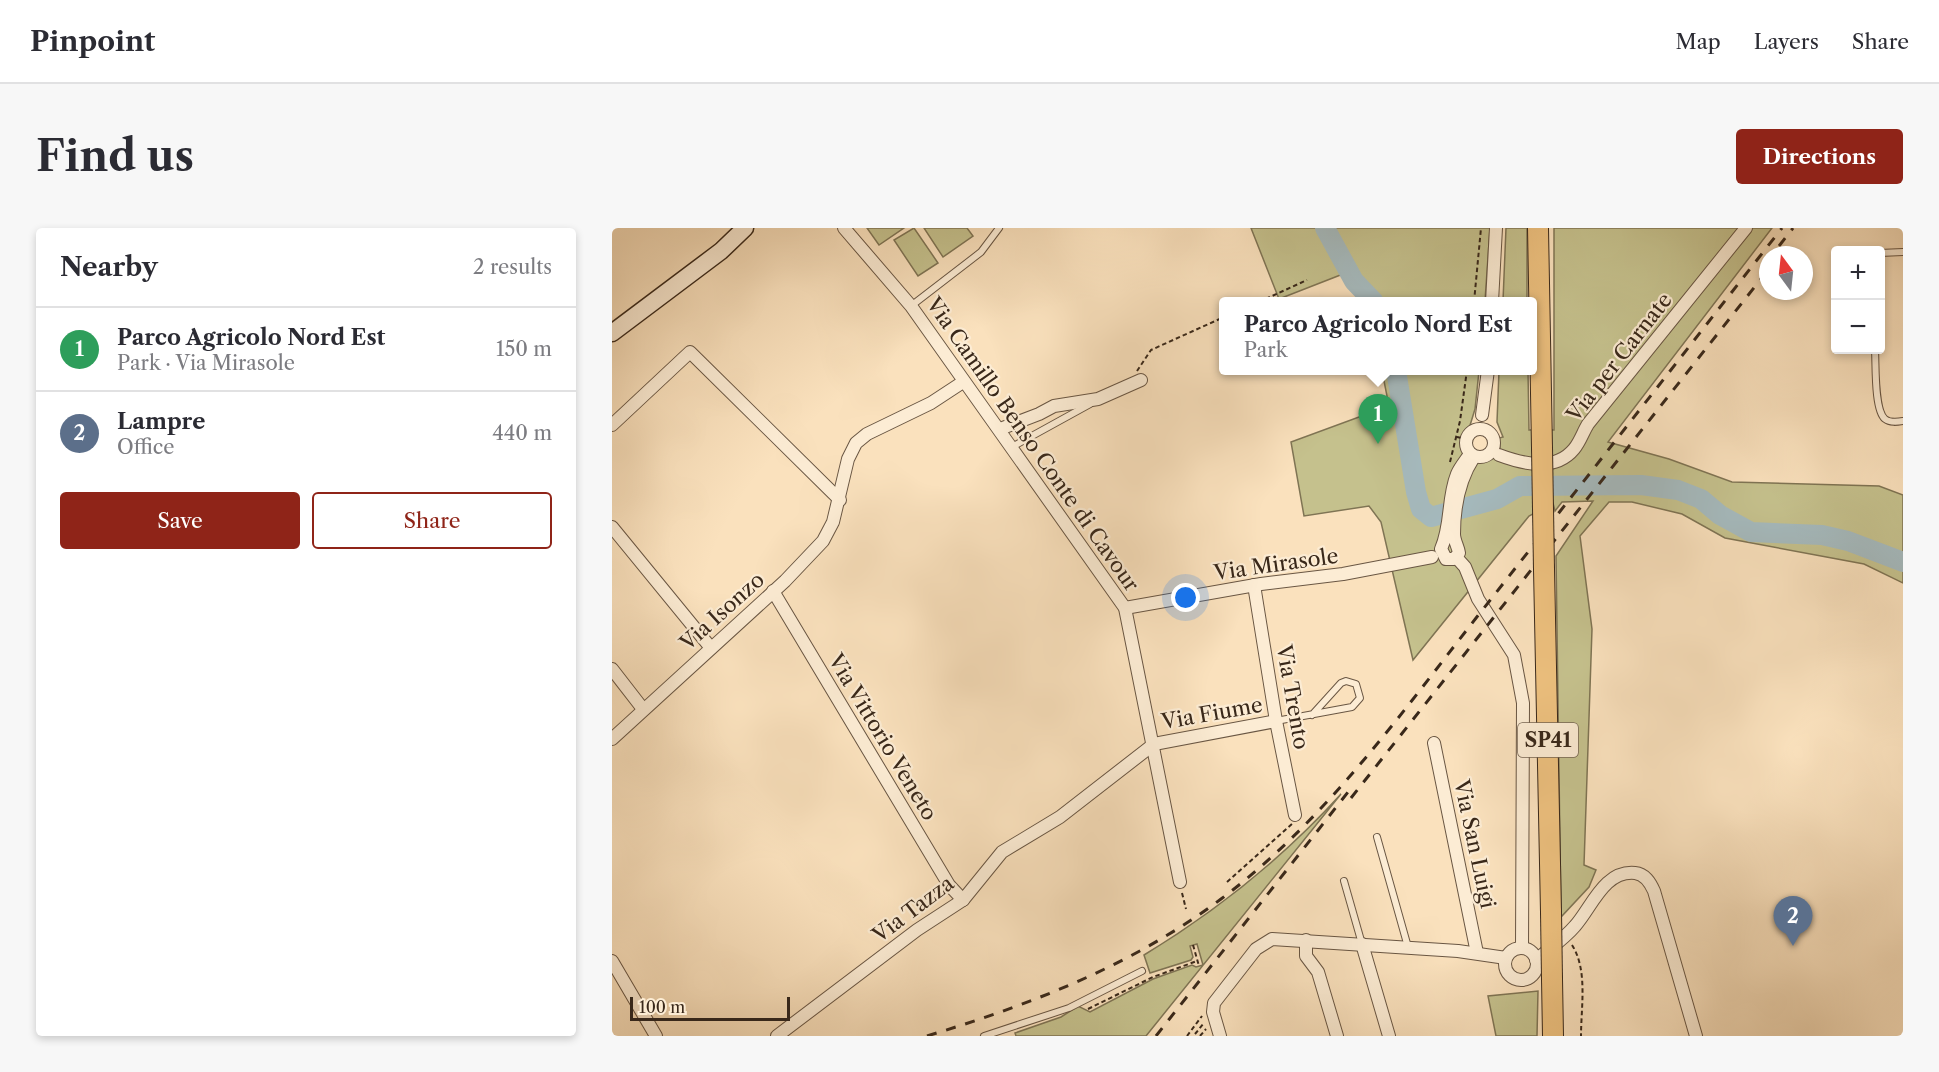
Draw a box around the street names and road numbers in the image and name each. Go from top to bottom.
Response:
street label: Via per Carnate [1560,288,1677,427]
street label: Via Camillo Benso Conte di Cavour [921,291,1145,596]
street label: Via Mirasole [1211,543,1340,585]
street label: Via Isonzo [674,567,769,656]
street label: Via Trento [1271,642,1314,751]
street label: Via Vittorio Veneto [823,648,943,825]
street label: Via Fiume [1159,692,1264,734]
road number: SP41 [1518,723,1578,757]
street label: Via San Luigi [1449,776,1501,911]
street label: Via Tazza [867,870,959,948]

